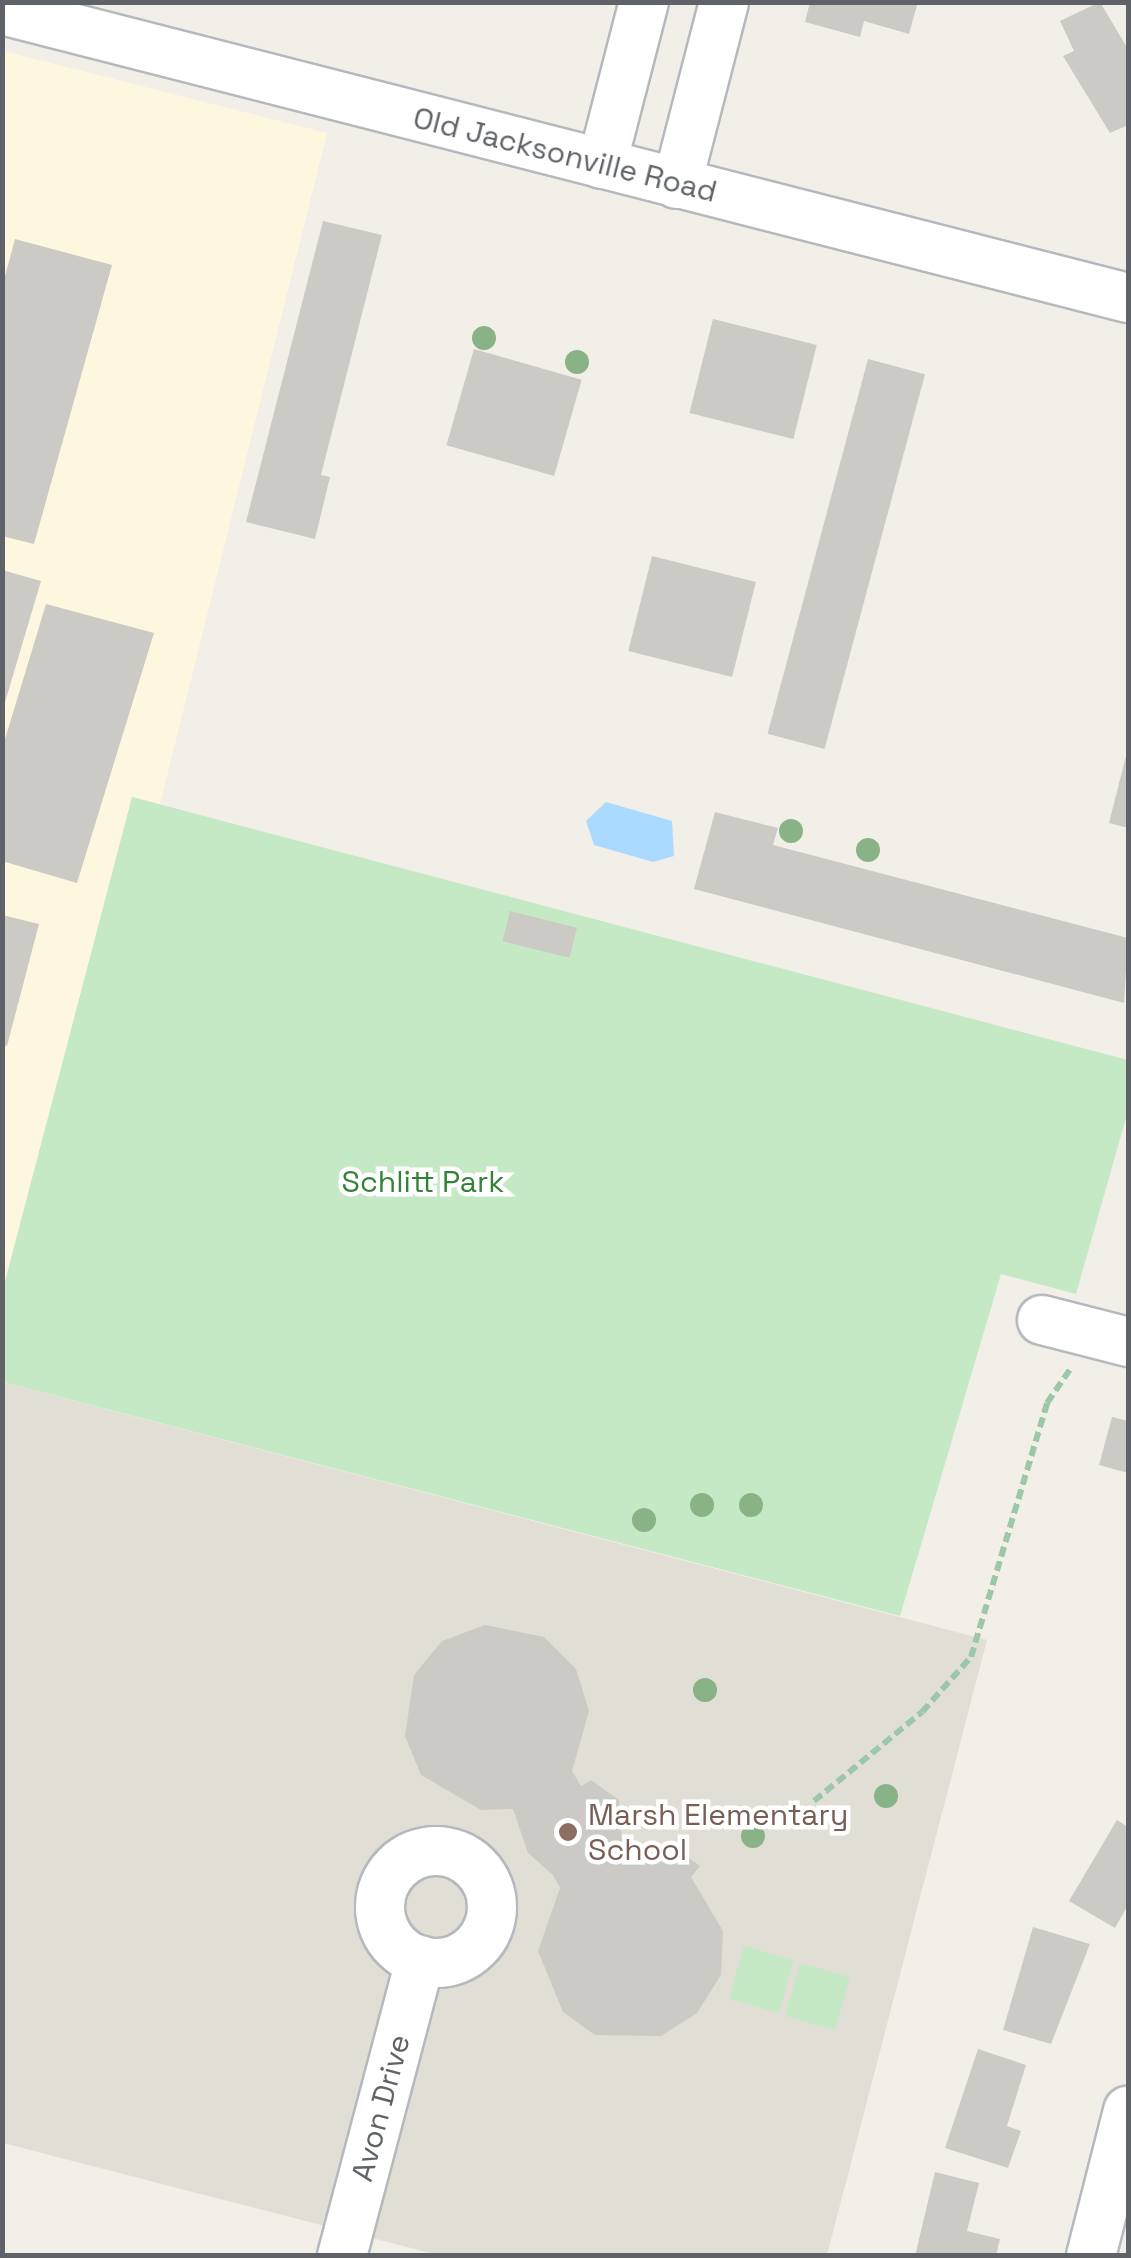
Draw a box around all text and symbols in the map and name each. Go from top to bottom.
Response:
street label: Old Jacksonville Road [409,100,721,210]
park label: Schlitt Park [342,1164,504,1200]
place label: Marsh Elementary School [588,1797,848,1868]
marker: Marsh Elementary School [557,1821,579,1843]
street label: Avon Drive [344,2031,418,2185]

